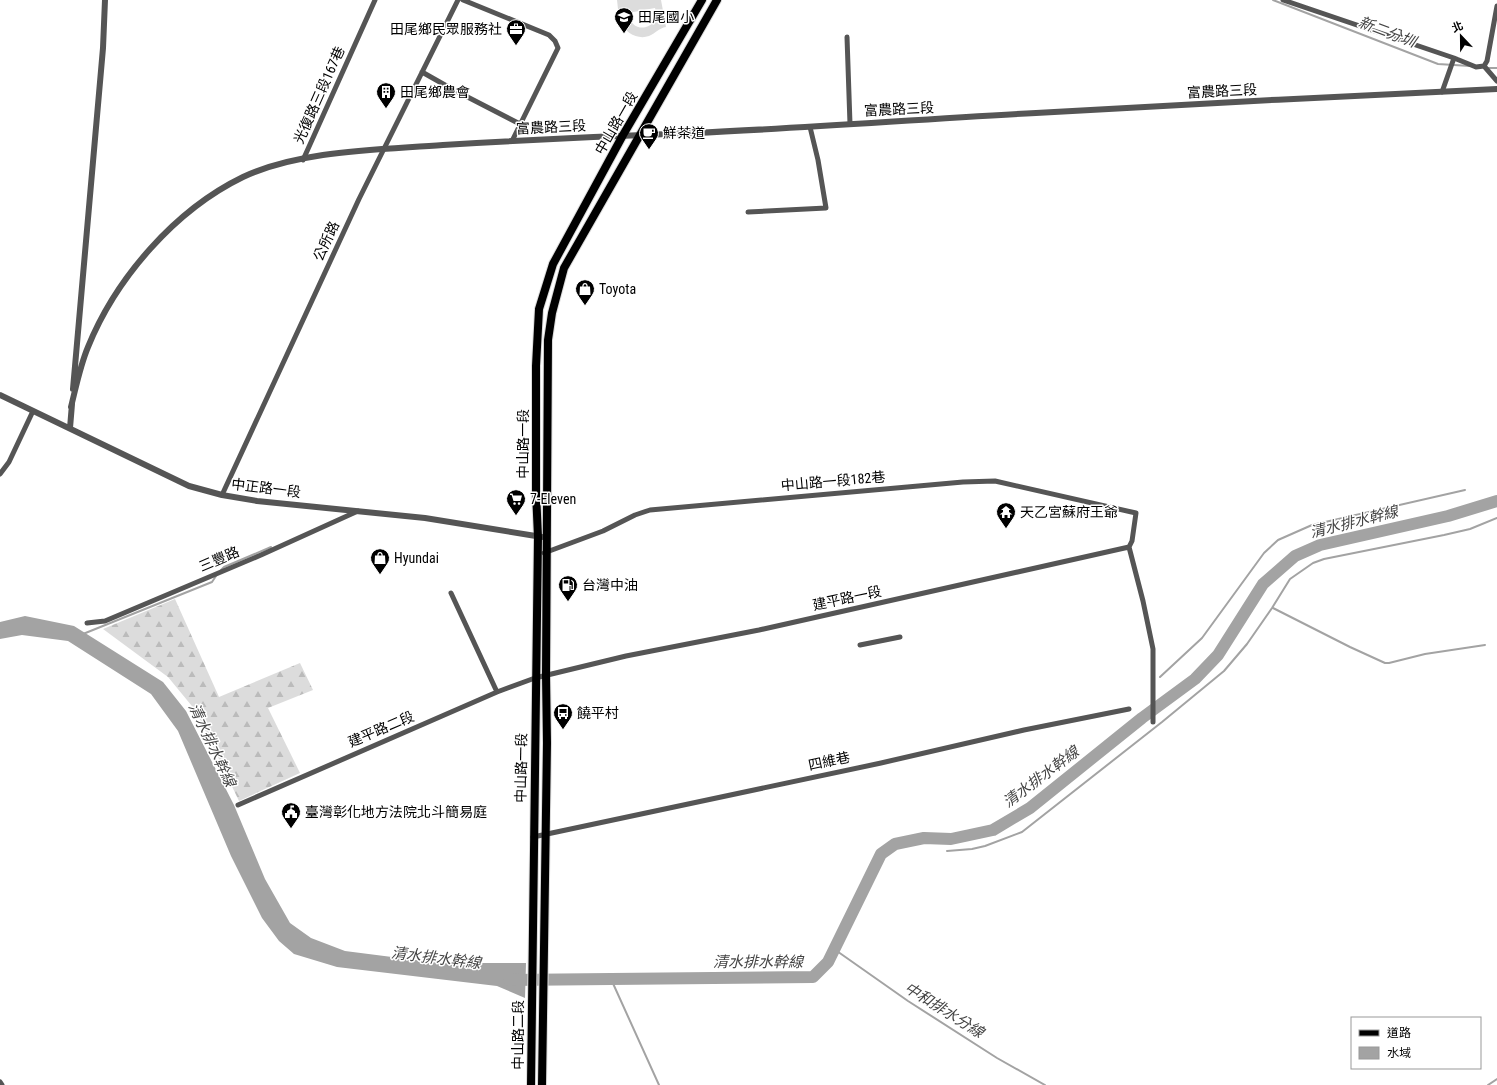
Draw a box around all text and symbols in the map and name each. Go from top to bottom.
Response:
school or university icon: 田尾國小 [613,6,635,34]
place label: 田尾國小 [638,9,694,25]
water label: 新二分圳 [1356,13,1420,52]
north arrow [1441,16,1481,56]
office icon: 田尾鄉民眾服務社 [505,18,527,46]
text: 北 [1450,19,1465,35]
place label: 田尾鄉民眾服務社 [390,21,502,37]
street label: 光復路三段167巷 [290,44,348,146]
building icon: 田尾鄉農會 [375,81,397,109]
street label: 富農路三段 [1187,81,1257,101]
place label: 田尾鄉農會 [400,84,470,100]
street label: 中山路一段 [592,89,640,157]
street label: 富農路三段 [864,99,934,119]
street label: 富農路三段 [516,117,586,137]
cafe icon: 鮮茶道 [638,122,660,150]
place label: 鮮茶道 [663,125,705,141]
street label: 公所路 [310,219,342,263]
shop icon: Toyota [574,278,596,306]
place label: Toyota [599,281,636,297]
street label: 中山路一段 [515,409,531,479]
street label: 中山路一段182巷 [780,468,886,494]
street label: 中正路一段 [230,476,302,500]
supermarket icon: 7-Eleven [505,488,527,516]
place label: 7-Eleven [530,491,576,507]
temple icon: 天乙宮蘇府王爺 [995,501,1017,529]
water label: 清水排水幹線 [1308,502,1402,542]
place label: 天乙宮蘇府王爺 [1020,504,1118,520]
street label: 三豐路 [197,543,241,575]
shop icon: Hyundai [369,547,391,575]
place label: Hyundai [394,550,439,566]
fuel station icon: 台灣中油 [557,574,579,602]
place label: 台灣中油 [582,577,638,593]
street label: 建平路一段 [811,583,883,613]
water label: 清水排水幹線 [185,700,240,791]
bus stop icon: 饒平村 [552,702,574,730]
place label: 饒平村 [577,705,619,721]
street label: 建平路二段 [346,708,416,750]
street label: 中山路一段 [512,733,530,803]
water label: 清水排水幹線 [1000,742,1084,811]
street label: 四維巷 [807,749,851,773]
public building icon: 臺灣彰化地方法院北斗簡易庭 [280,801,302,829]
place label: 臺灣彰化地方法院北斗簡易庭 [305,804,487,820]
water label: 清水排水幹線 [390,944,484,973]
water label: 清水排水幹線 [713,953,805,971]
water label: 中和排水分線 [901,979,989,1043]
street label: 中山路二段 [510,1000,526,1070]
legend [1351,1017,1481,1069]
text: 道路 [1387,1026,1411,1040]
text: 水域 [1387,1046,1411,1060]

